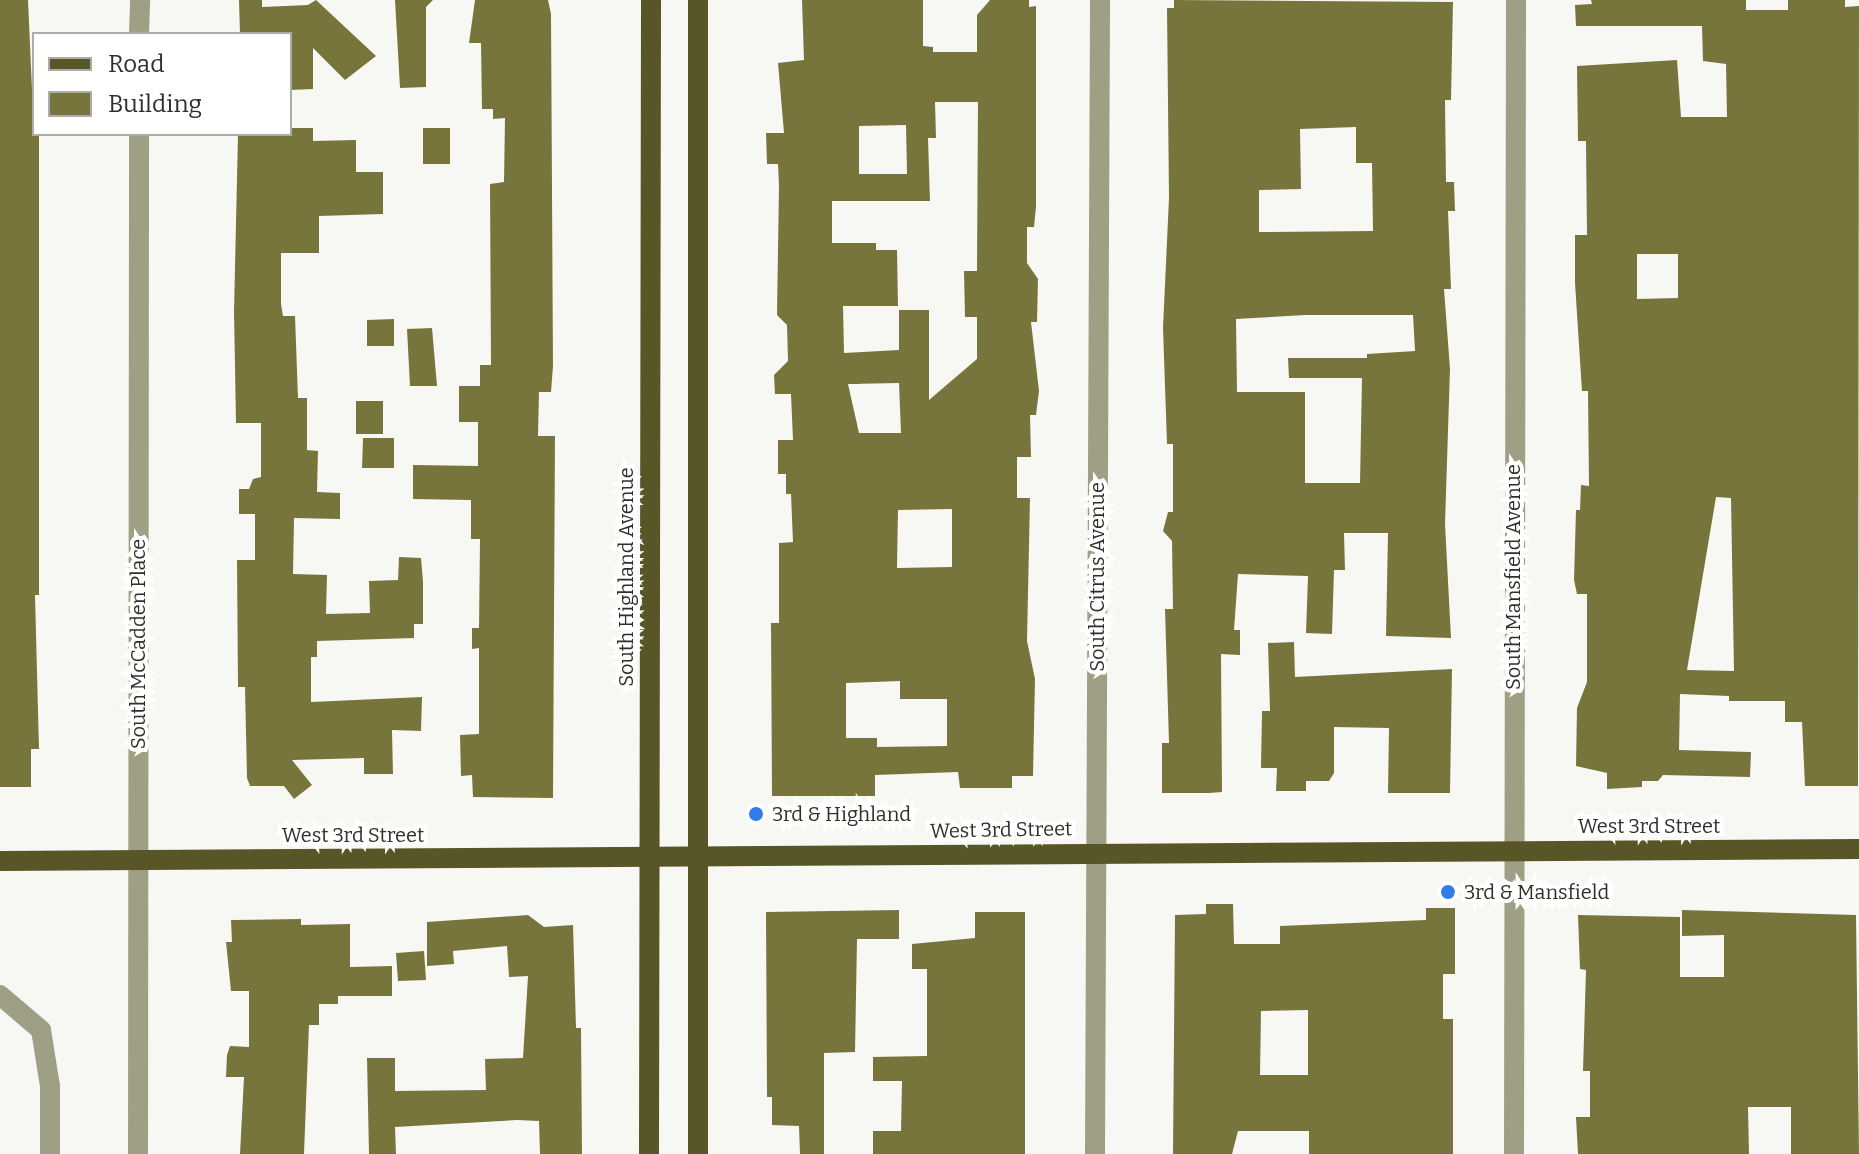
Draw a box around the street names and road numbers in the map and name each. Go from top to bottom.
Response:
street label: South Mansfield Avenue [1501,464,1525,690]
street label: South Highland Avenue [614,467,638,687]
street label: South Citrus Avenue [1085,482,1109,672]
street label: South McCadden Place [126,539,150,749]
street label: West 3rd Street [1578,814,1720,838]
street label: West 3rd Street [930,817,1072,843]
street label: West 3rd Street [282,823,424,847]

